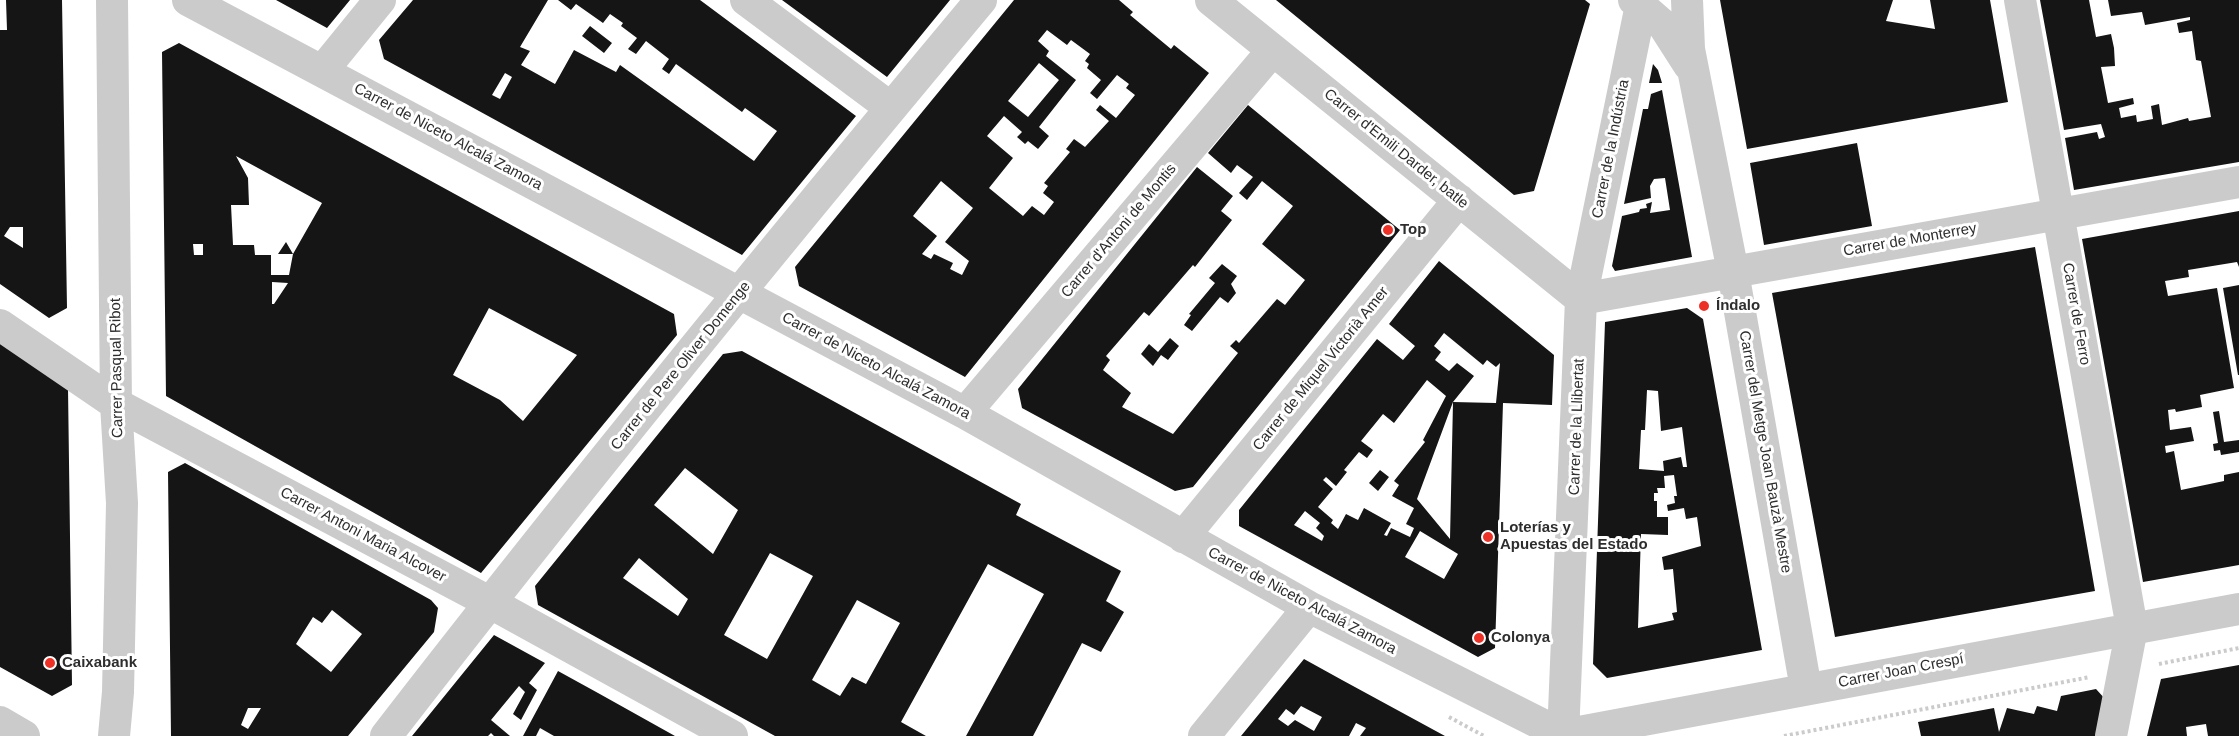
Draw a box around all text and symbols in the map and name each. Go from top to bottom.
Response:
street label: Carrer de la Indústria [1589,78,1633,220]
street label: Carrer de Niceto Alcalá Zamora [351,80,545,194]
street label: Carrer d'Emili Darder, batle [1320,85,1472,213]
street label: Carrer d'Antoni de Montis [1058,160,1180,302]
street label: Carrer de Monterrey [1842,219,1978,261]
place label: Top [1400,221,1426,239]
marker: Top [1381,223,1395,237]
street label: Carrer de Ferro [2058,262,2094,366]
street label: Carrer de Pere Oliver Domenge [607,278,755,454]
street label: Carrer de Miquel Victorià Amer [1249,283,1393,455]
place label: Índalo [1716,297,1760,315]
street label: Carrer Pasqual Ribot [107,298,127,438]
marker: Índalo [1697,299,1711,313]
street label: Carrer de Niceto Alcalá Zamora [779,309,973,423]
street label: Carrer del Metge Joan Bauzà Mestre [1735,329,1795,575]
street label: Carrer de la Llibertat [1566,358,1588,496]
street label: Carrer Antoni Maria Alcover [277,484,449,586]
place label: Loterías y Apuestas del Estado [1500,519,1648,554]
marker: Loterías y Apuestas del Estado [1481,530,1495,544]
street label: Carrer de Niceto Alcalá Zamora [1205,544,1399,658]
place label: Colonya [1491,629,1550,647]
marker: Colonya [1472,631,1486,645]
street label: Carrer Joan Crespí [1837,650,1965,692]
place label: Caixabank [62,654,137,672]
marker: Caixabank [43,656,57,670]

